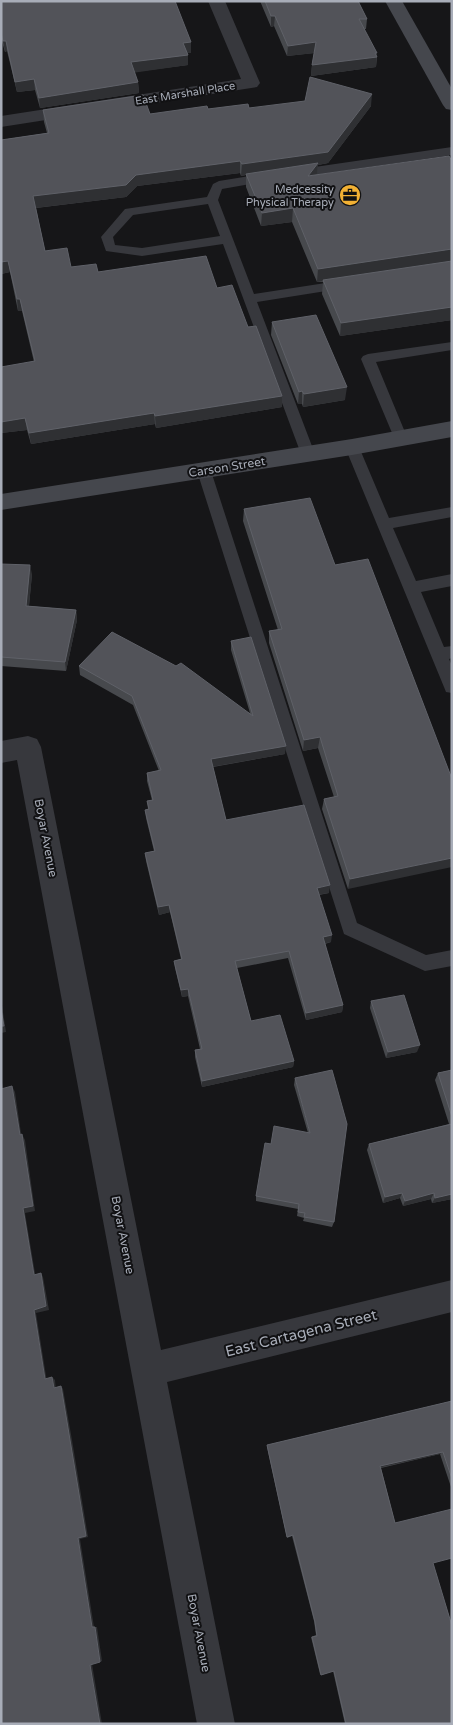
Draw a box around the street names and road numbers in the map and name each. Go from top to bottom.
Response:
street label: East Marshall Place [134,79,236,108]
street label: Carson Street [188,454,267,480]
street label: Boyar Avenue [32,798,60,878]
street label: Boyar Avenue [109,1195,137,1275]
street label: East Cartagena Street [223,1305,379,1361]
street label: Boyar Avenue [185,1593,213,1673]

